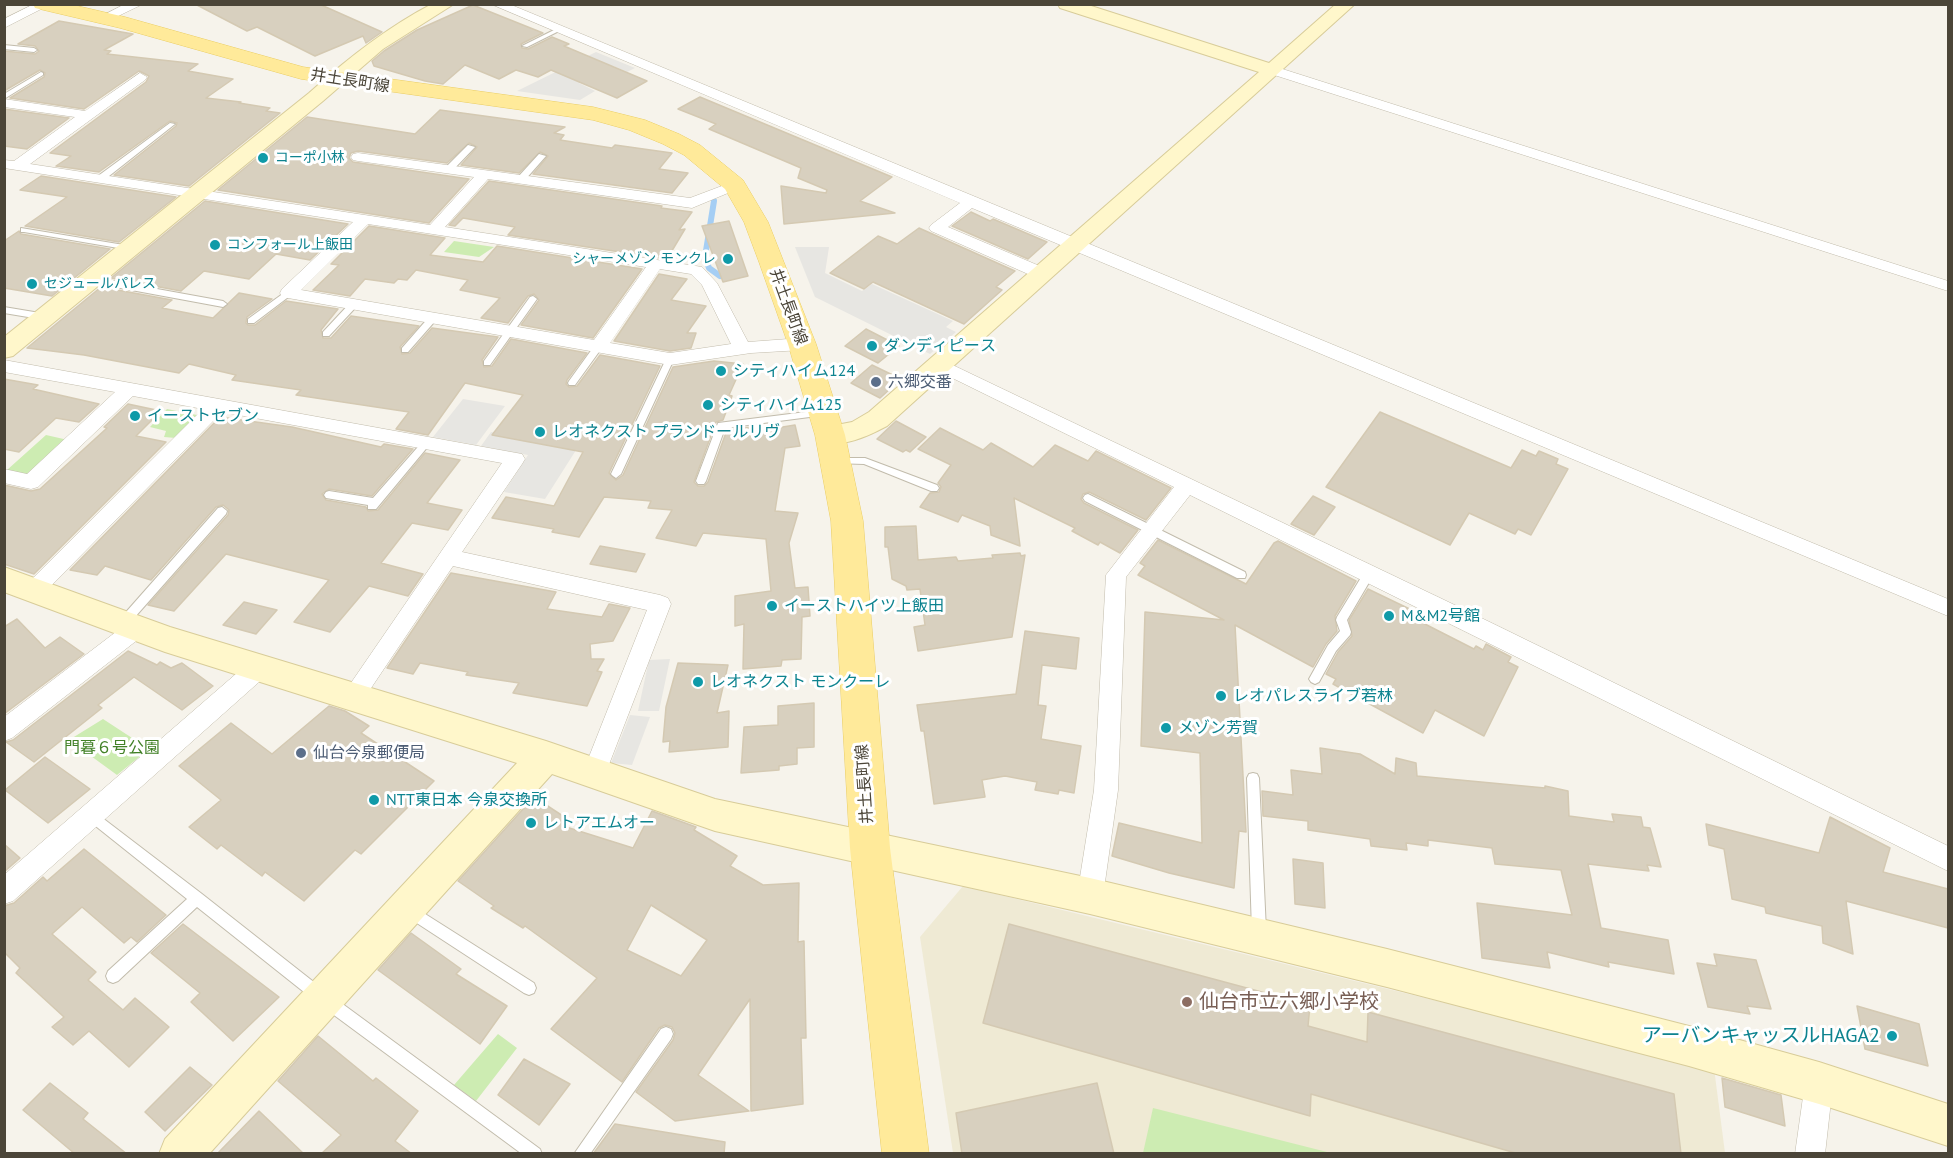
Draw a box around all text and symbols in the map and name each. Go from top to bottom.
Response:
street label: 井土長町線 [309,65,391,97]
place label: コーポ小林 [275,150,345,166]
marker: コーポ小林 [256,151,270,165]
place label: コンフォール上飯田 [227,237,353,253]
marker: コンフォール上飯田 [208,238,222,252]
place label: シャーメゾン モンクレ [572,251,716,267]
marker: シャーメゾン モンクレ [721,252,735,266]
street label: 井土長町線 [765,266,811,348]
place label: セジュールパレス [44,276,156,292]
marker: セジュールパレス [25,277,39,291]
place label: ダンディピース [884,336,996,356]
marker: ダンディピース [865,339,879,353]
place label: シティハイム124 [733,361,855,381]
marker: シティハイム124 [714,364,728,378]
place label: 六郷交番 [888,372,952,392]
marker: 六郷交番 [869,375,883,389]
place label: シティハイム125 [720,395,842,415]
marker: シティハイム125 [701,398,715,412]
place label: イーストセブン [147,406,259,426]
marker: イーストセブン [128,409,142,423]
place label: レオネクスト プランドールリヴ [552,422,780,442]
marker: レオネクスト プランドールリヴ [533,425,547,439]
place label: イーストハイツ上飯田 [784,596,944,616]
marker: イーストハイツ上飯田 [765,599,779,613]
place label: M&M2号館 [1401,606,1480,626]
marker: M&M2号館 [1382,609,1396,623]
place label: レオネクスト モンクーレ [710,672,890,692]
marker: レオネクスト モンクーレ [691,675,705,689]
place label: レオパレスライブ若林 [1233,686,1393,706]
marker: レオパレスライブ若林 [1214,689,1228,703]
place label: メゾン芳賀 [1178,718,1258,738]
marker: メゾン芳賀 [1159,721,1173,735]
park label: 門暮６号公園 [64,738,160,758]
place label: 仙台今泉郵便局 [313,743,425,763]
street label: 井土長町線 [853,743,877,825]
marker: 仙台今泉郵便局 [294,746,308,760]
place label: NTT東日本 今泉交換所 [386,790,547,810]
marker: NTT東日本 今泉交換所 [367,793,381,807]
place label: レトアエムオー [543,813,655,833]
marker: レトアエムオー [524,816,538,830]
place label: 仙台市立六郷小学校 [1199,990,1379,1014]
marker: 仙台市立六郷小学校 [1180,995,1194,1009]
place label: アーバンキャッスルHAGA2 [1642,1024,1880,1048]
marker: アーバンキャッスルHAGA2 [1885,1029,1899,1043]

